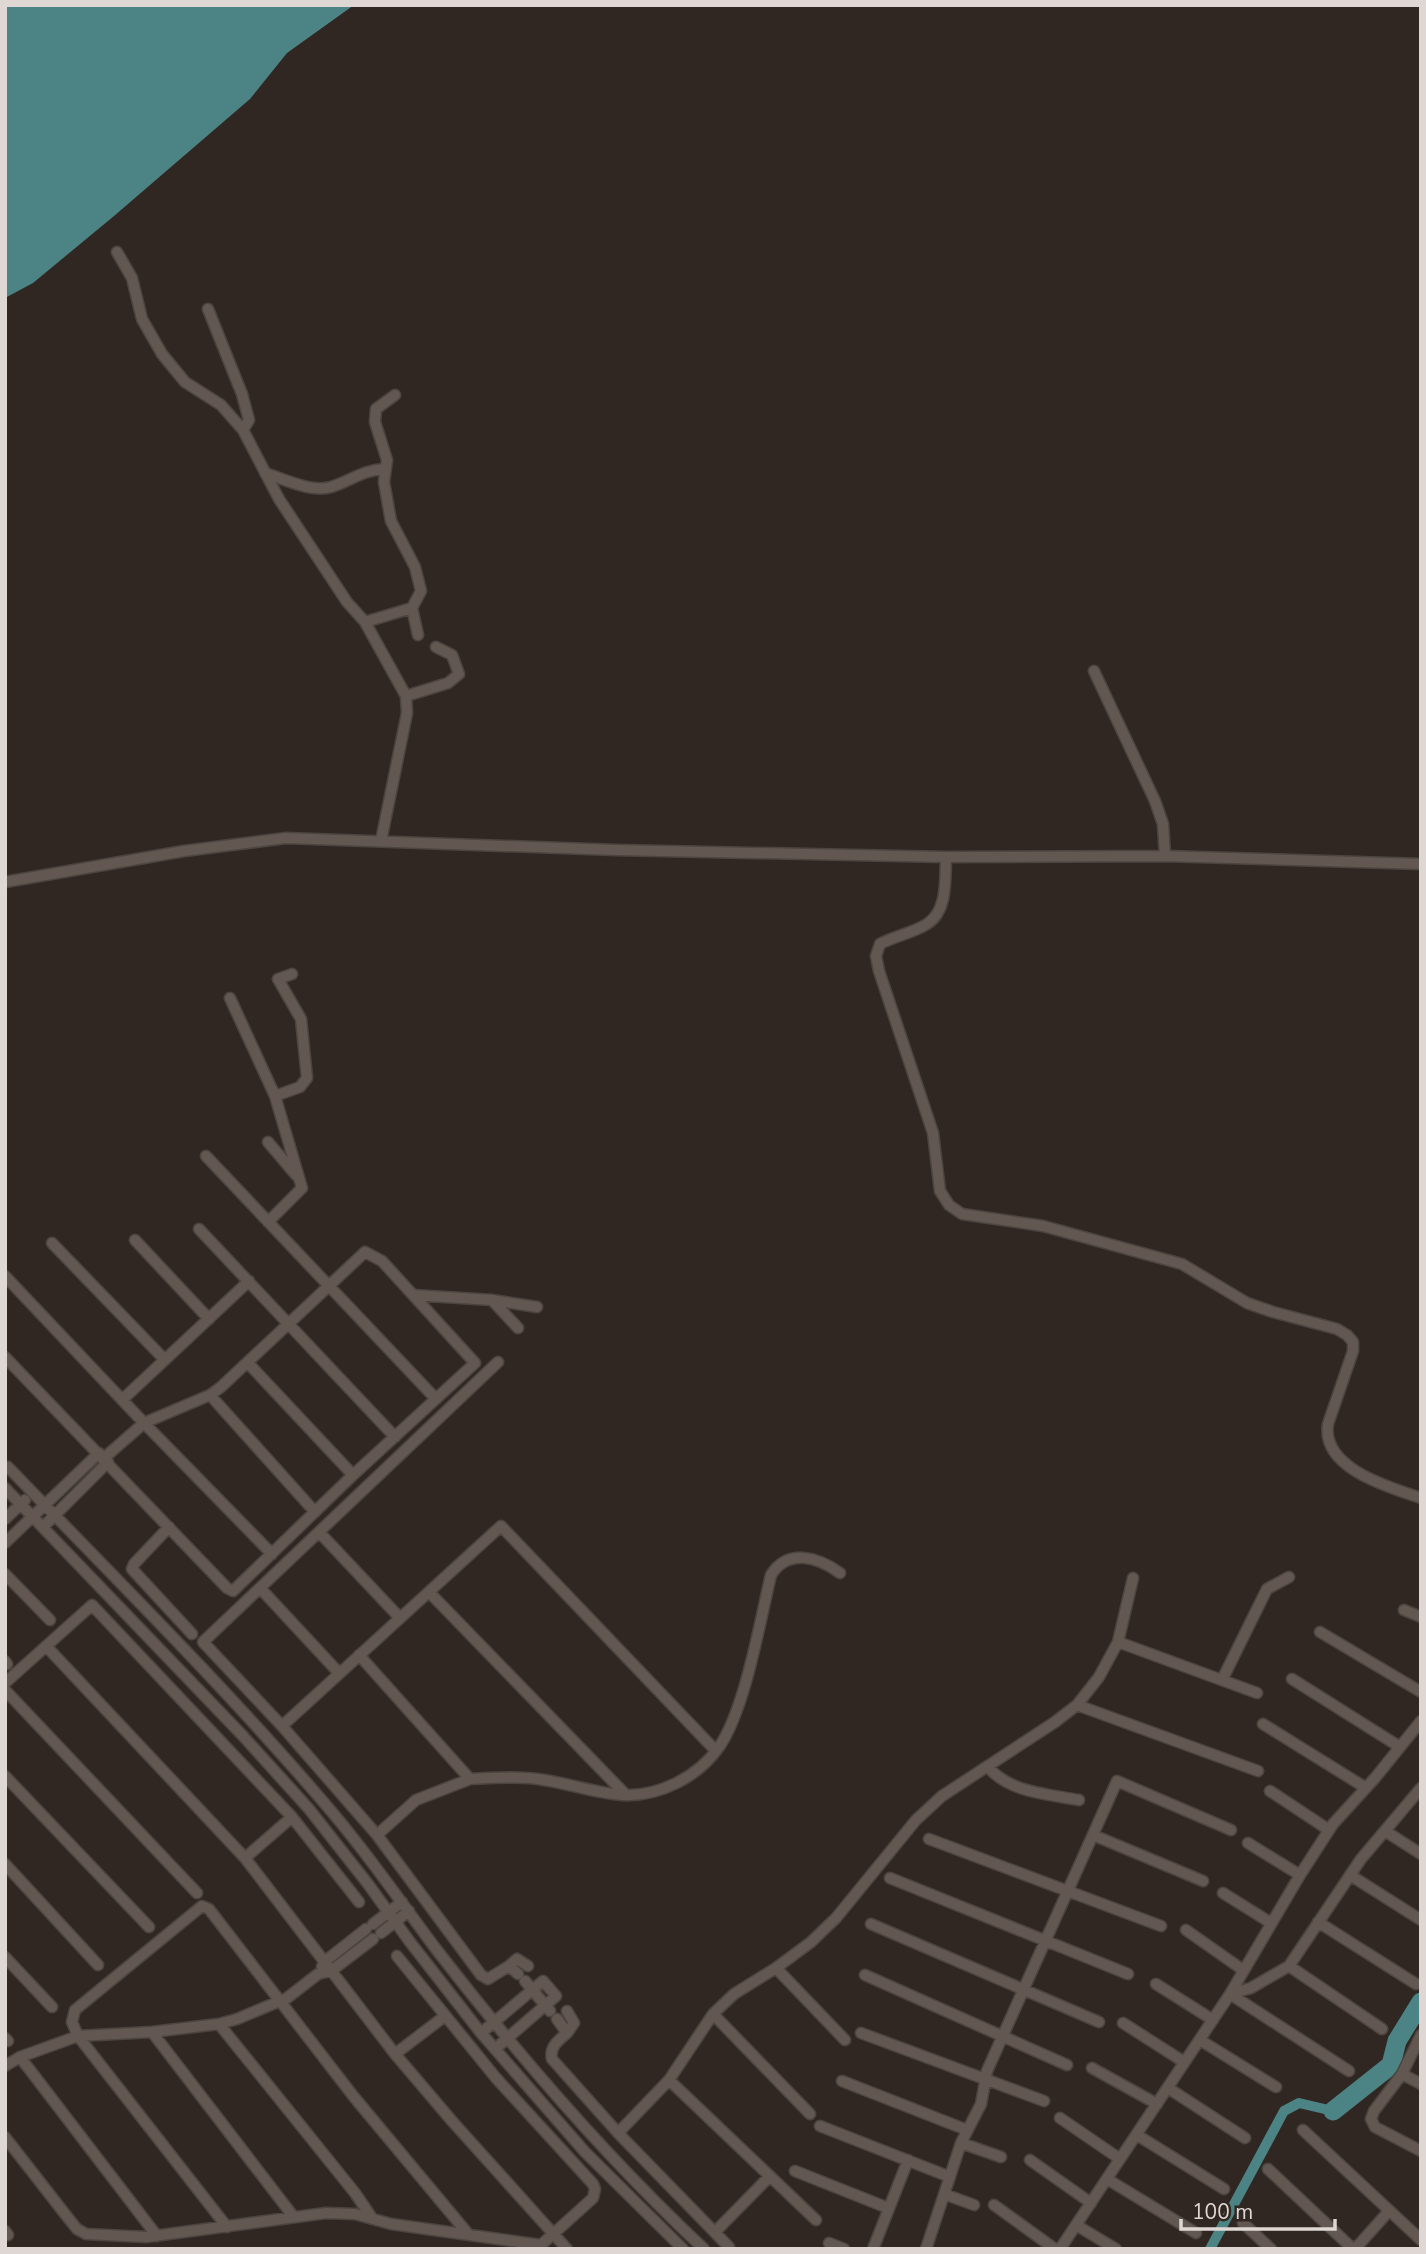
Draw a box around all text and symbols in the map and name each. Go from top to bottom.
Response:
scale bar [1181,2188,1335,2232]
text: 100 m [1192,2198,1253,2226]

